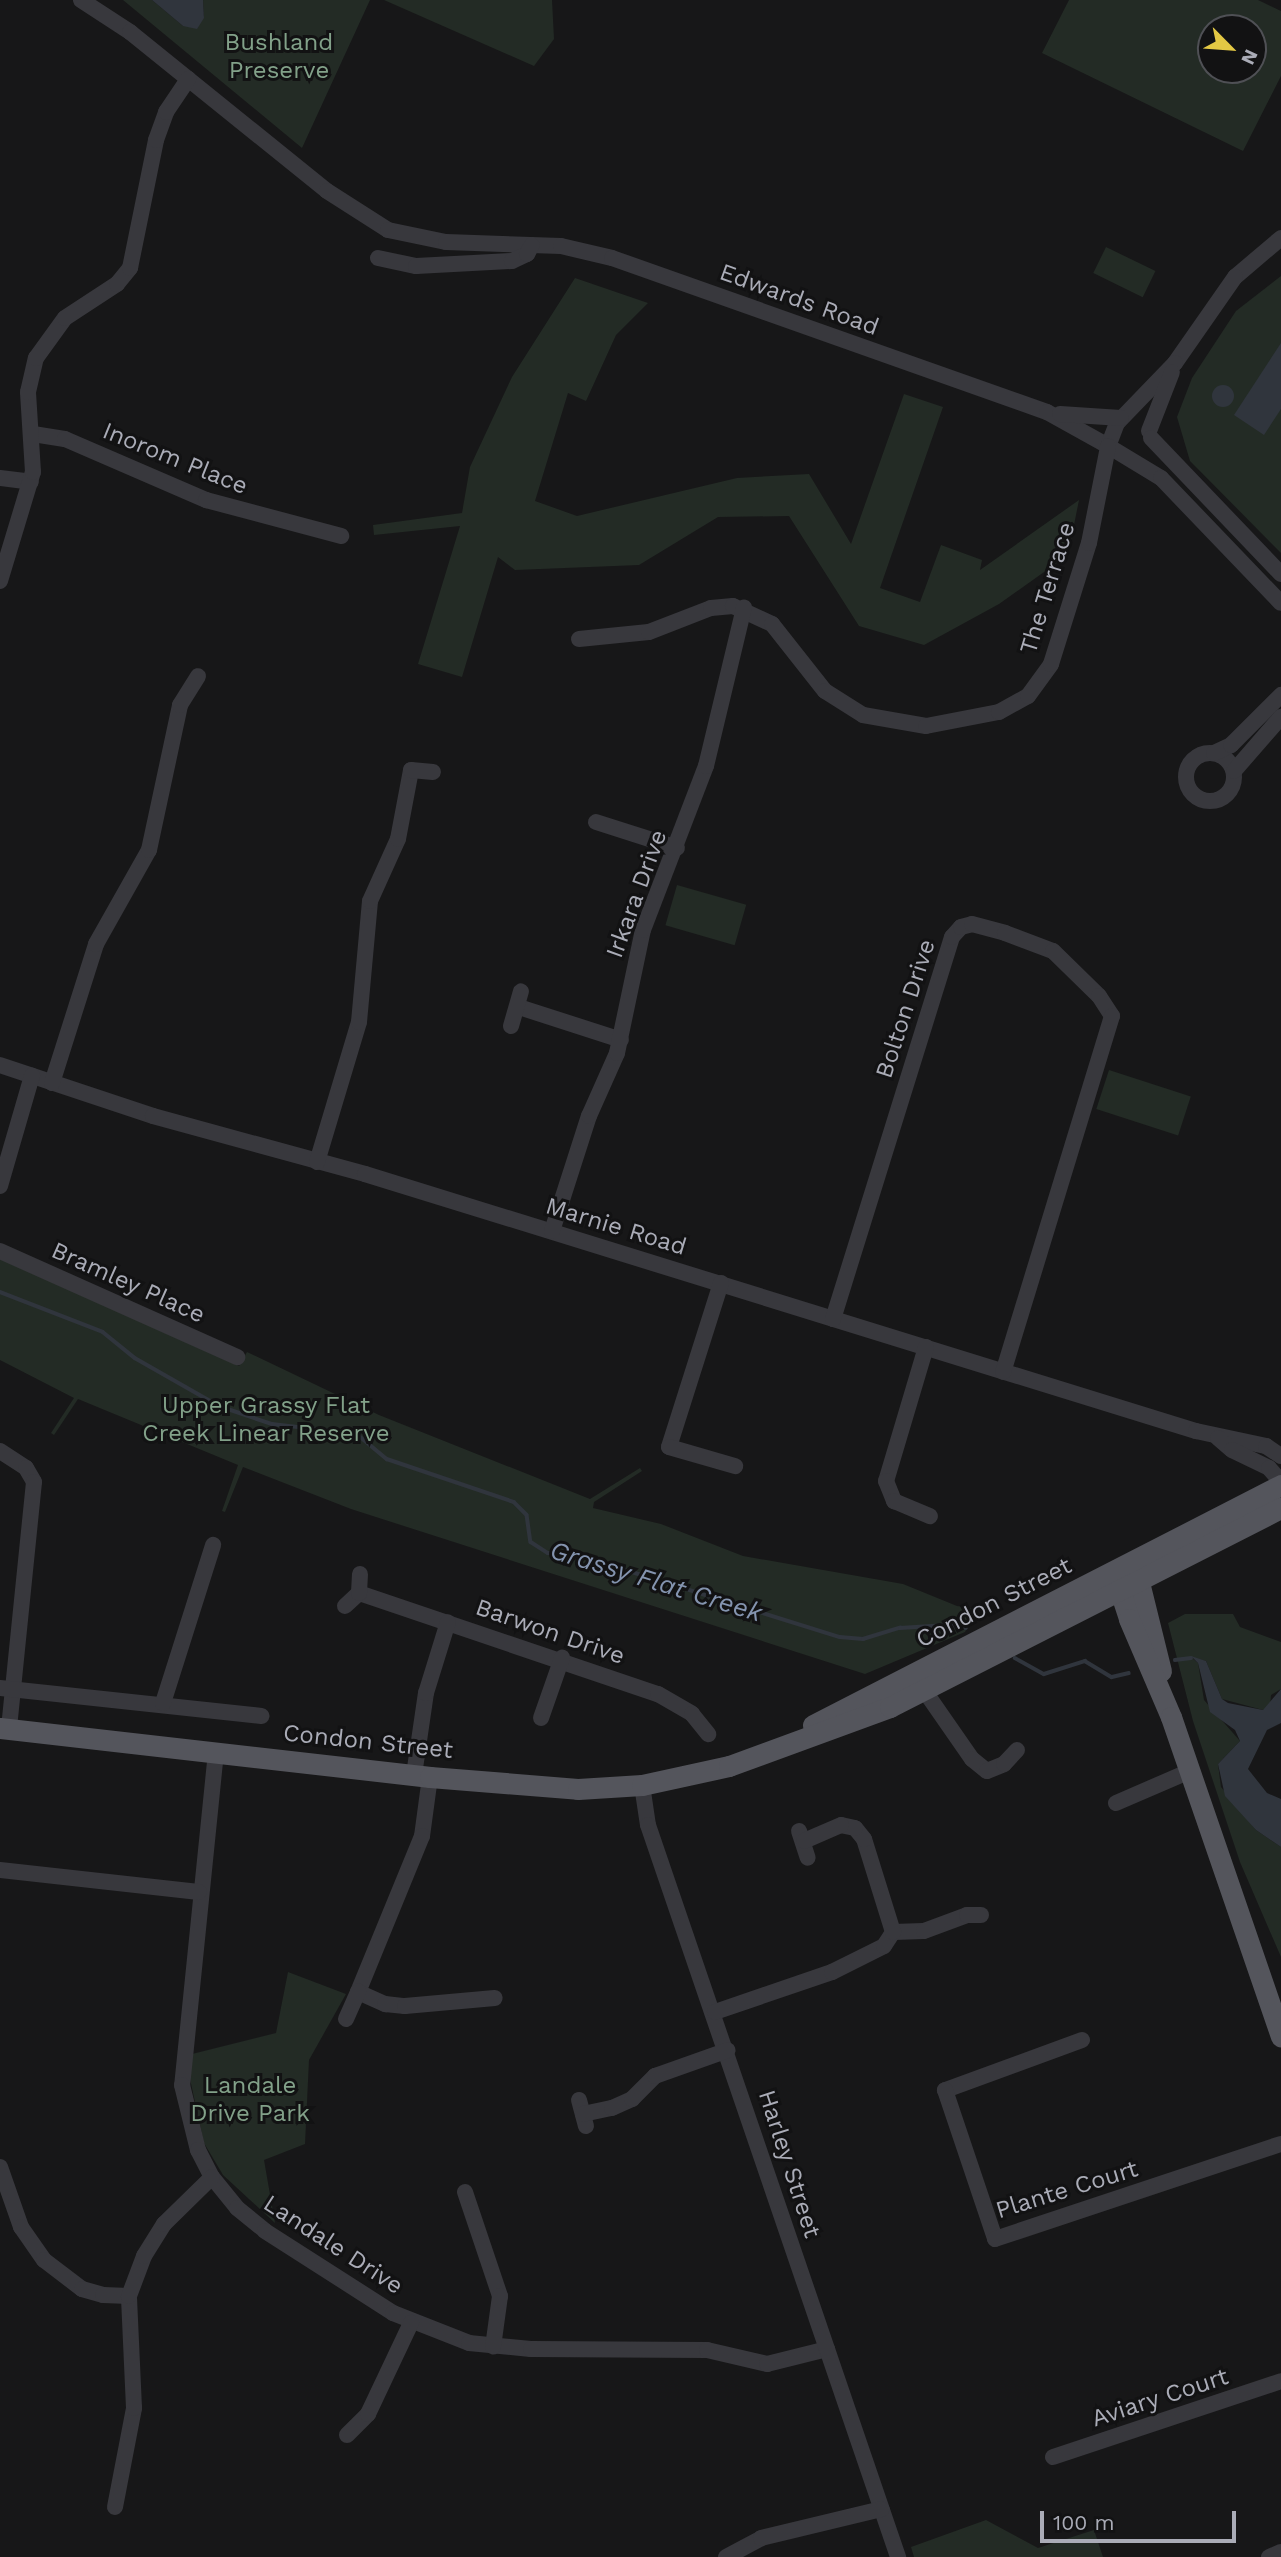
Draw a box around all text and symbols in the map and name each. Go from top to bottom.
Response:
north arrow [1197,14,1267,84]
park label: Bushland Preserve [225,29,333,85]
text: N [1236,46,1263,68]
street label: Edwards Road [716,258,882,342]
street label: Inorom Place [98,417,252,501]
street label: The Terrace [1014,518,1082,658]
street label: Irkara Drive [600,826,674,962]
street label: Bolton Drive [870,936,942,1082]
street label: Marnie Road [542,1192,690,1262]
street label: Bramley Place [46,1236,210,1330]
park label: Upper Grassy Flat Creek Linear Reserve [142,1392,390,1448]
water label: Grassy Flat Creek [546,1535,766,1629]
street label: Condon Street [912,1551,1076,1655]
street label: Barwon Drive [472,1593,628,1671]
street label: Condon Street [282,1719,454,1765]
park label: Landale Drive Park [190,2072,310,2128]
street label: Harley Street [751,2086,827,2242]
street label: Plante Court [992,2155,1142,2225]
street label: Landale Drive [258,2189,408,2301]
street label: Aviary Court [1088,2362,1232,2434]
scale bar [1043,2498,1239,2542]
text: 100 m [1053,2510,1115,2535]

